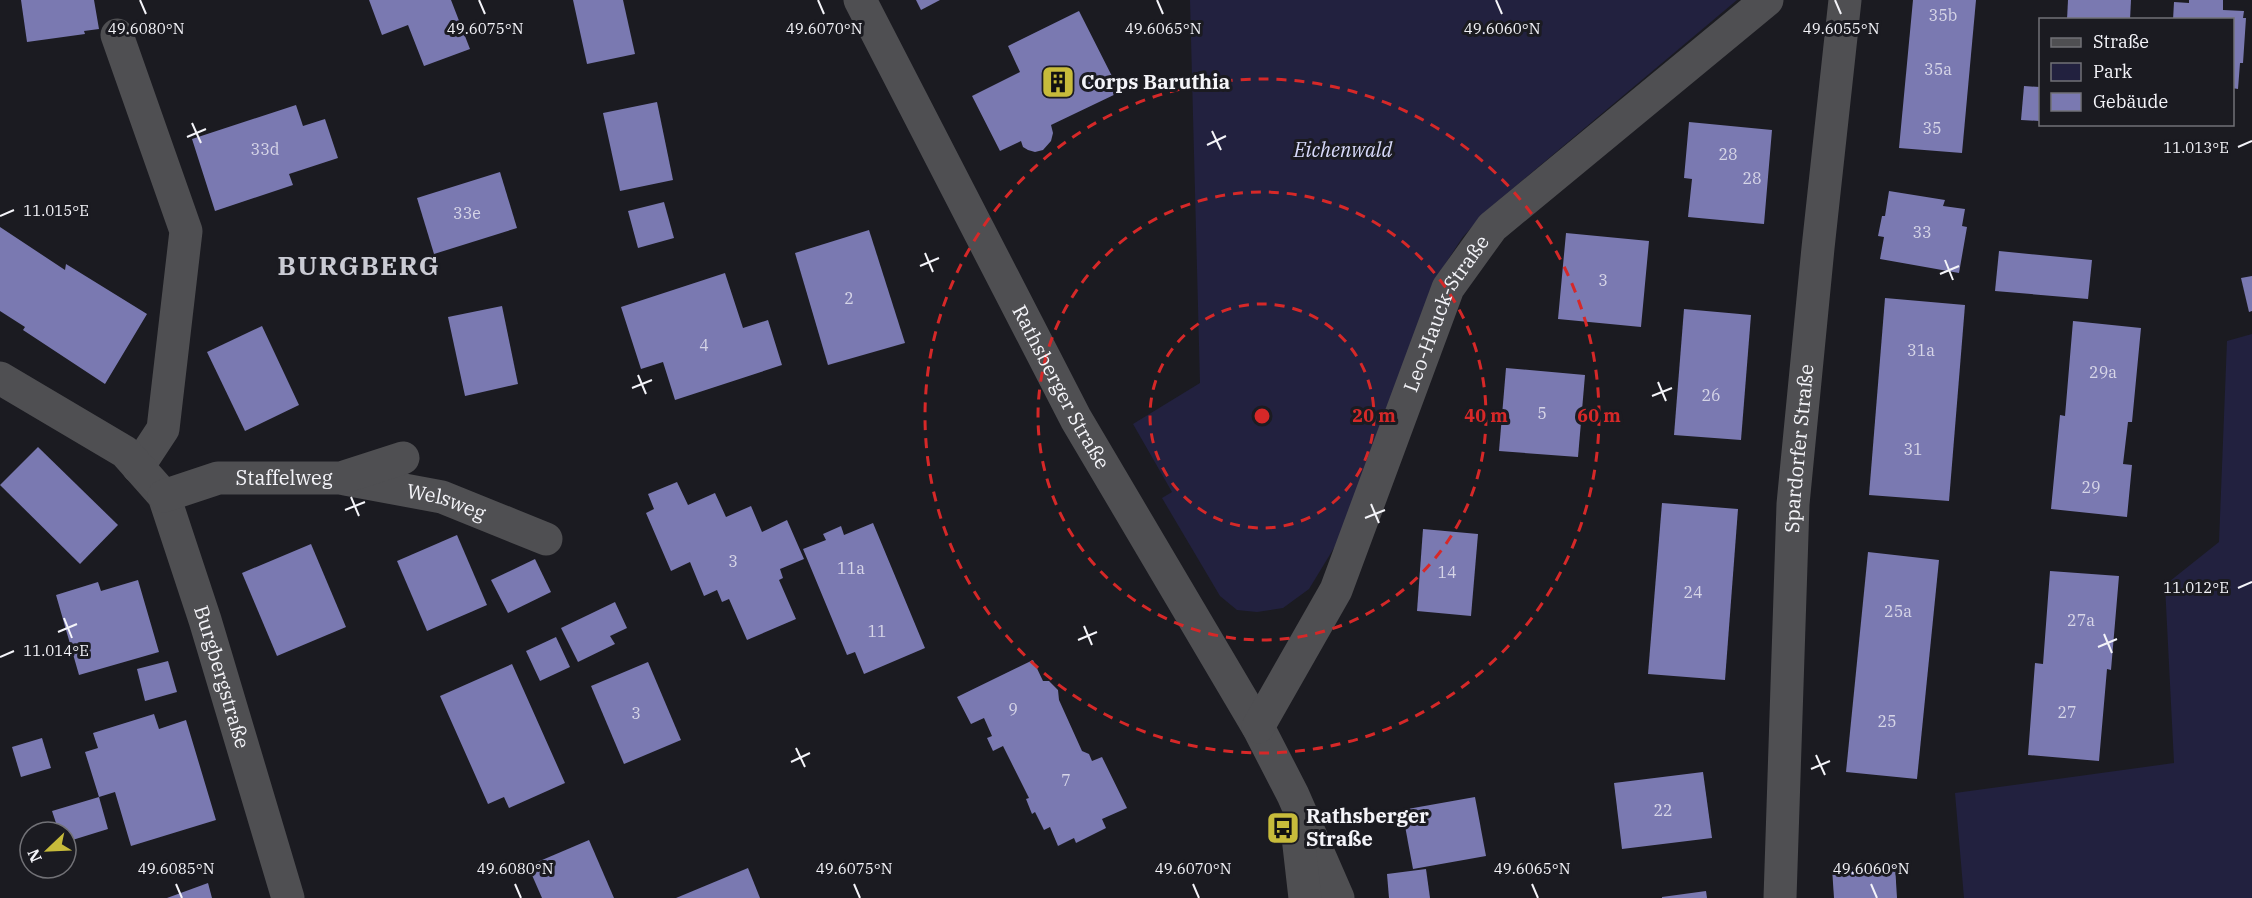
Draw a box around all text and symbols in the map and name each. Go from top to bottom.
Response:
house number: 35b [1929,5,1957,25]
legend [2039,18,2234,126]
text: 49.6080°N [108,19,184,38]
text: 49.6075°N [447,19,523,38]
text: 49.6070°N [786,19,862,38]
text: 49.6065°N [1125,19,1201,38]
text: 49.6060°N [1464,19,1540,38]
text: 49.6055°N [1803,19,1879,38]
text: Straße [2093,30,2149,53]
house number: 35a [1924,59,1952,79]
text: Park [2093,60,2133,83]
building icon: Corps Baruthia [1040,64,1076,100]
place label: Corps Baruthia [1081,68,1230,95]
text: Gebäude [2093,90,2168,113]
house number: 35 [1922,118,1942,138]
park label: Eichenwald [1293,136,1393,163]
text: 11.013°E [2163,138,2229,157]
house number: 33d [251,139,280,159]
house number: 28 [1718,144,1738,164]
house number: 28 [1742,168,1762,188]
text: 11.015°E [23,201,89,220]
house number: 33e [453,203,481,223]
house number: 33 [1912,222,1932,242]
street label: Leo-Hauck-Straße [1397,229,1495,395]
district label: BURGBERG [278,248,440,282]
house number: 3 [1598,270,1608,290]
house number: 2 [844,288,854,308]
street label: Rathsberger Straße [1006,300,1116,474]
house number: 4 [699,335,709,355]
house number: 31a [1907,340,1935,360]
house number: 29a [2089,362,2117,382]
street label: Spardorfer Straße [1778,363,1820,533]
house number: 26 [1701,385,1721,405]
house number: 5 [1537,403,1547,423]
text: 20 m [1352,404,1396,427]
text: 40 m [1464,404,1508,427]
text: 60 m [1577,404,1621,427]
centre of rings [1252,406,1272,426]
house number: 31 [1903,439,1923,459]
street label: Staffelweg [236,464,333,491]
street label: Welsweg [405,477,490,526]
house number: 29 [2081,477,2101,497]
house number: 3 [728,551,738,571]
house number: 11a [837,558,865,578]
house number: 14 [1437,562,1457,582]
text: 11.012°E [2163,578,2229,597]
house number: 24 [1683,582,1703,602]
house number: 25a [1884,601,1912,621]
street label: Burgbergstraße [188,602,257,752]
house number: 27a [2067,610,2095,630]
house number: 11 [867,621,887,641]
text: 11.014°E [23,641,89,660]
house number: 9 [1008,699,1018,719]
house number: 27 [2057,702,2077,722]
house number: 3 [631,703,641,723]
house number: 25 [1877,711,1897,731]
house number: 7 [1061,770,1071,790]
house number: 22 [1653,800,1673,820]
place label: Rathsberger Straße [1306,802,1429,852]
bus stop icon: Rathsberger Straße [1265,810,1301,846]
north arrow [18,820,78,880]
text: N [23,846,46,866]
text: 49.6085°N [138,859,214,878]
text: 49.6080°N [477,859,553,878]
text: 49.6075°N [816,859,892,878]
text: 49.6070°N [1155,859,1231,878]
text: 49.6065°N [1494,859,1570,878]
text: 49.6060°N [1833,859,1909,878]

